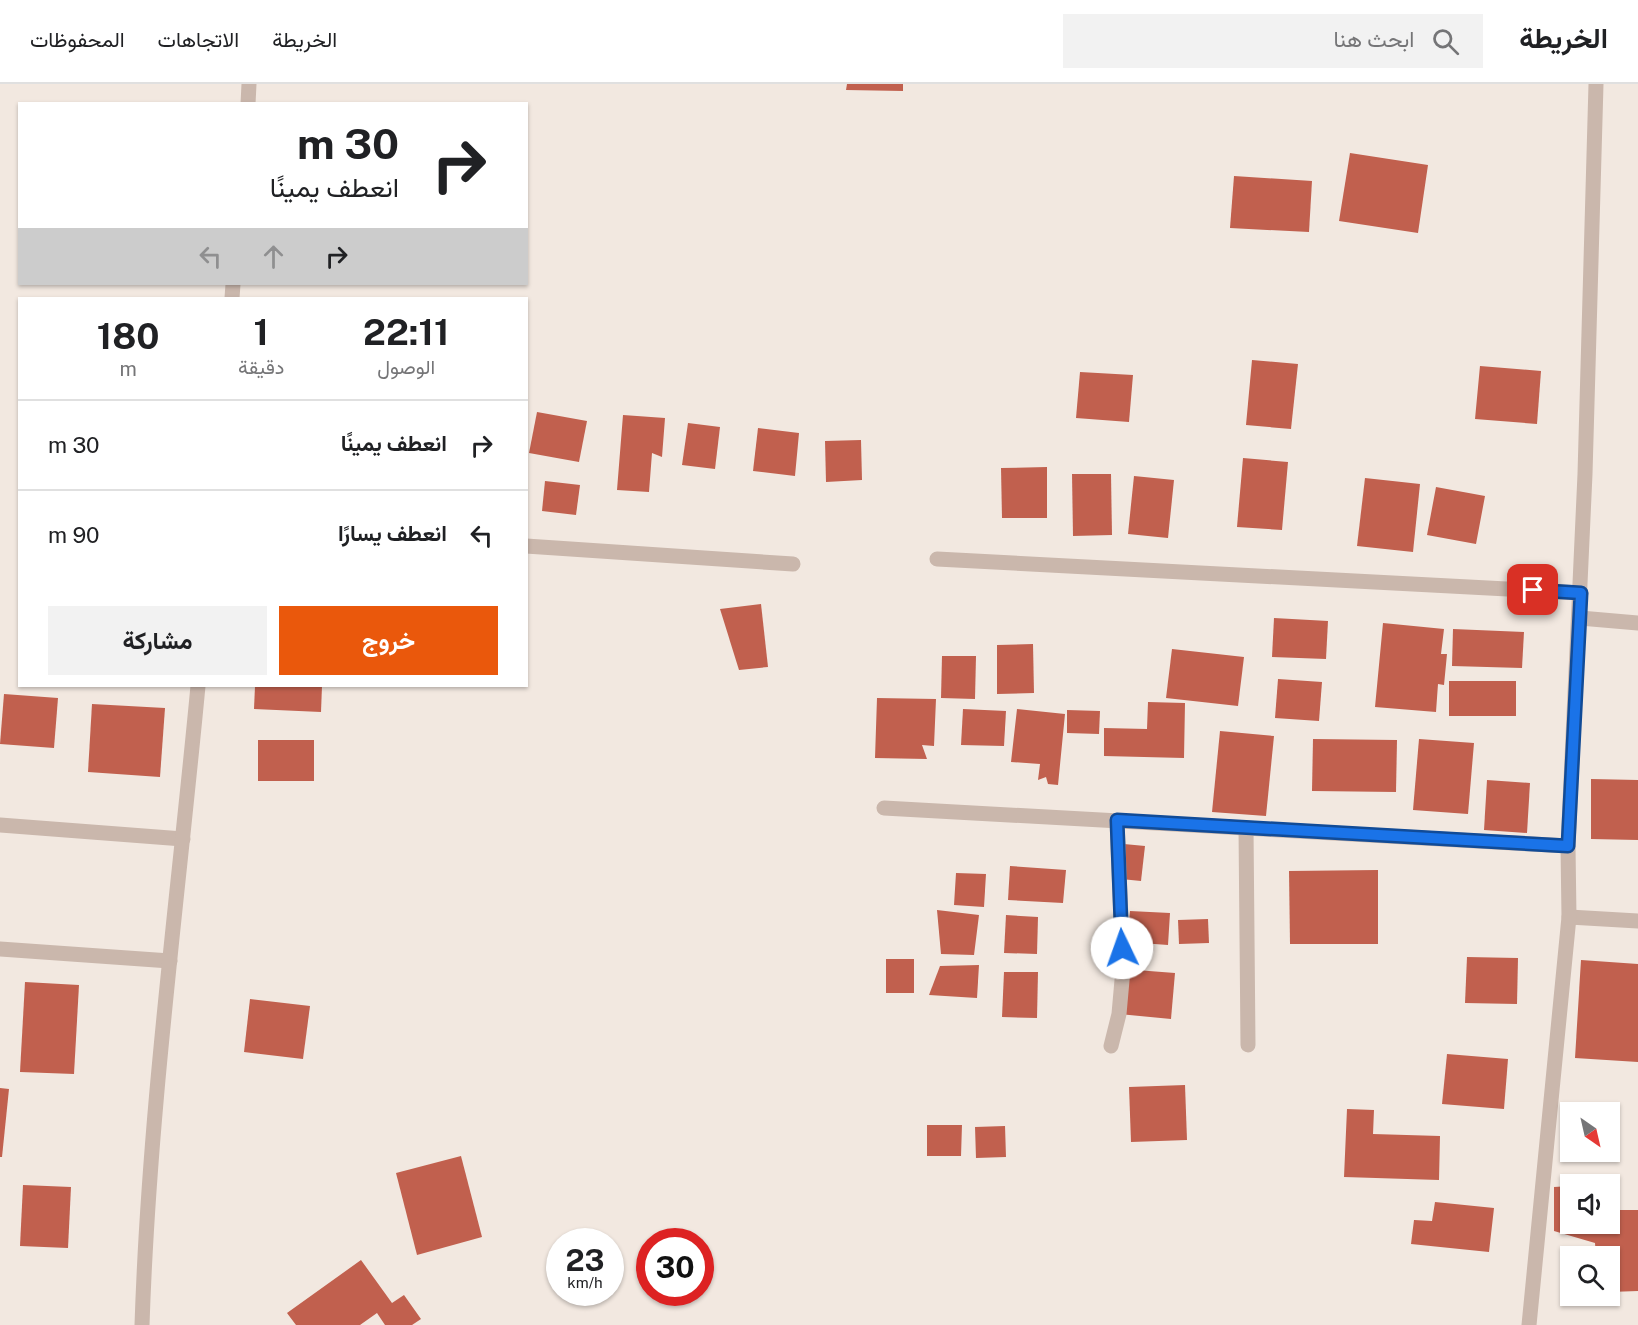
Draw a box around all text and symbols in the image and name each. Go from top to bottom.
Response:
search box [1063,14,1483,68]
text: الخريطة [1519,21,1608,54]
icon: search [1429,25,1462,58]
text: ابحث هنا [1334,26,1414,52]
text: المحفوظات [30,27,125,52]
text: الاتجاهات [158,27,239,52]
text: الخريطة [272,27,337,52]
text: 30 m [297,119,399,168]
icon: right [420,126,498,204]
text: انعطف يمينًا [270,171,399,203]
icon: left [194,240,227,273]
icon: ahead [257,240,290,273]
icon: right [320,240,353,273]
text: 1 [254,311,269,353]
text: 22:11 [363,311,449,353]
text: 180 [97,315,159,357]
text: دقيقة [238,355,284,379]
text: الوصول [377,355,435,379]
text: m [119,357,137,381]
icon: right [465,429,498,462]
text: انعطف يمينًا [341,430,447,456]
text: 30 m [48,432,100,458]
icon: left [465,519,498,552]
text: انعطف يسارًا [338,520,447,546]
text: 90 m [48,522,99,548]
pin [1507,564,1558,615]
icon: arrive [1516,573,1549,606]
button: مشاركة [48,606,267,675]
button: خروج [279,606,498,675]
position arrow [1090,916,1154,980]
north arrow [1560,1102,1620,1162]
map controls [1560,1102,1620,1306]
button: sound [1560,1174,1620,1234]
speed limit sign: 30 [636,1228,714,1306]
text: 23 [565,1242,605,1278]
button: search [1560,1246,1620,1306]
text: km/h [567,1274,603,1291]

